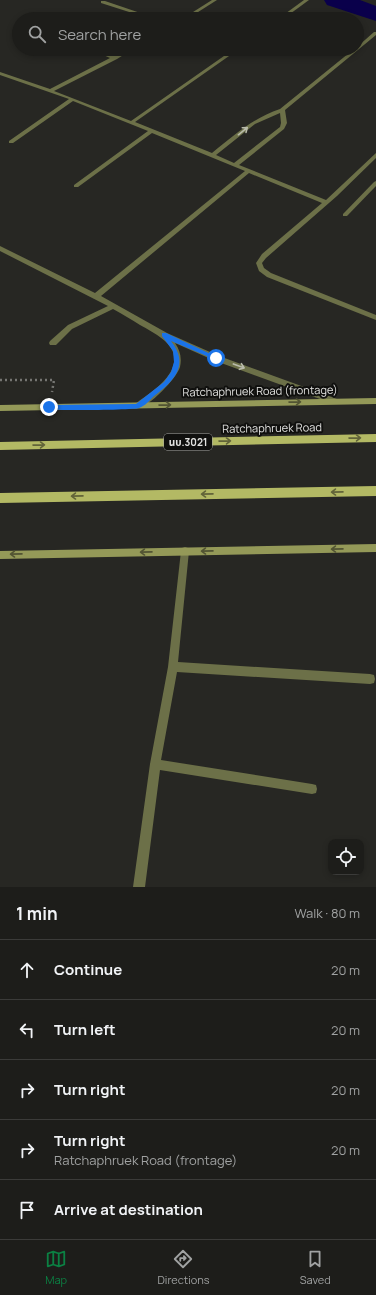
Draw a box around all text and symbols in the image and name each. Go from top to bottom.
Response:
search box [12,12,364,56]
icon: search [26,23,48,45]
text: Search here [58,24,141,45]
one-way arrow [237,127,248,136]
route start [207,349,225,367]
one-way arrow [232,363,245,370]
street label: Ratchaphruek Road (frontage) [182,382,338,399]
route end [40,398,58,416]
one-way arrow [288,399,301,406]
one-way arrow [158,402,171,409]
street label: Ratchaphruek Road [222,419,322,436]
road number: นบ.3021 [164,434,212,450]
one-way arrow [348,434,361,442]
one-way arrow [218,437,231,445]
one-way arrow [32,441,45,449]
one-way arrow [331,488,344,496]
one-way arrow [201,490,214,498]
one-way arrow [71,492,84,500]
one-way arrow [331,545,344,552]
one-way arrow [201,547,214,554]
one-way arrow [140,548,153,556]
one-way arrow [10,551,23,558]
map controls [328,839,364,875]
button: locate [328,839,364,875]
text: 1 min [16,902,58,925]
text: Walk · 80 m [294,904,360,922]
icon: ahead [16,959,38,981]
text: Continue [54,959,122,980]
text: 20 m [331,961,360,979]
icon: left [16,1019,38,1041]
text: Turn left [54,1019,116,1040]
text: 20 m [331,1021,360,1039]
icon: right [16,1079,38,1101]
text: Turn right [54,1079,125,1100]
text: 20 m [331,1081,360,1099]
text: Turn right [54,1130,125,1151]
icon: right [16,1139,38,1161]
text: 20 m [331,1141,360,1159]
text: Ratchaphruek Road (frontage) [54,1151,237,1169]
icon: arrive [16,1199,38,1221]
text: Arrive at destination [54,1199,203,1220]
tab: Map [45,1248,67,1287]
tab: Directions [157,1248,210,1287]
tab: Saved [300,1248,331,1287]

